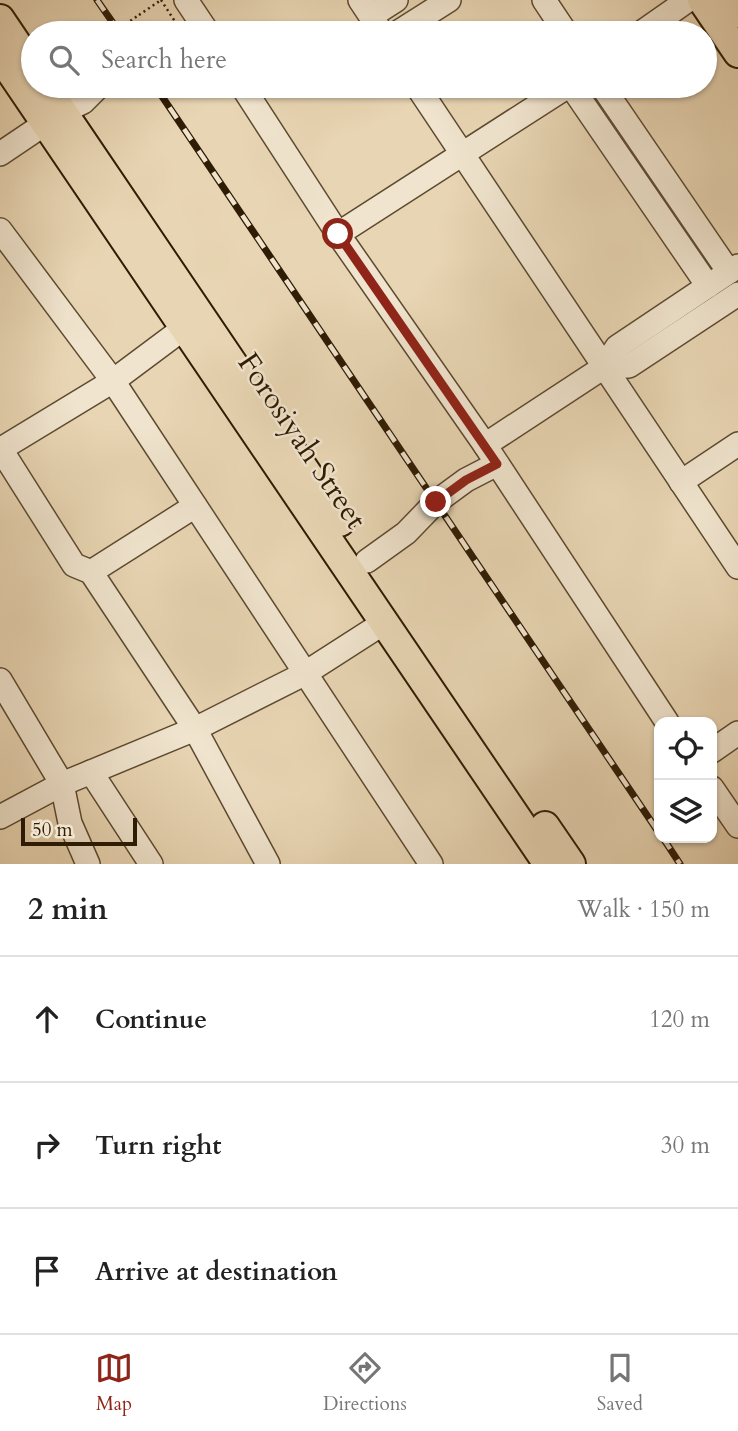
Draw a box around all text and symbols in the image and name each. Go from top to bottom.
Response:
search box [21,21,717,98]
icon: search [45,41,83,79]
text: Search here [101,42,227,77]
route start [322,218,353,249]
street label: Forosiyah Street [228,345,376,538]
route end [420,486,451,517]
map controls [654,717,717,843]
button: locate [654,717,717,780]
button: layers [654,780,717,843]
scale bar [21,815,136,847]
text: 50 m [32,817,73,843]
text: 2 min [28,889,108,930]
text: Walk · 150 m [577,894,710,925]
icon: ahead [28,1000,66,1038]
text: Continue [95,1002,207,1037]
text: 120 m [649,1004,710,1035]
icon: right [28,1126,66,1164]
text: Turn right [95,1128,222,1163]
text: 30 m [661,1130,710,1161]
icon: arrive [28,1252,66,1290]
text: Arrive at destination [95,1254,338,1289]
tab: Map [95,1349,133,1417]
tab: Directions [323,1349,407,1417]
tab: Saved [597,1349,643,1417]

